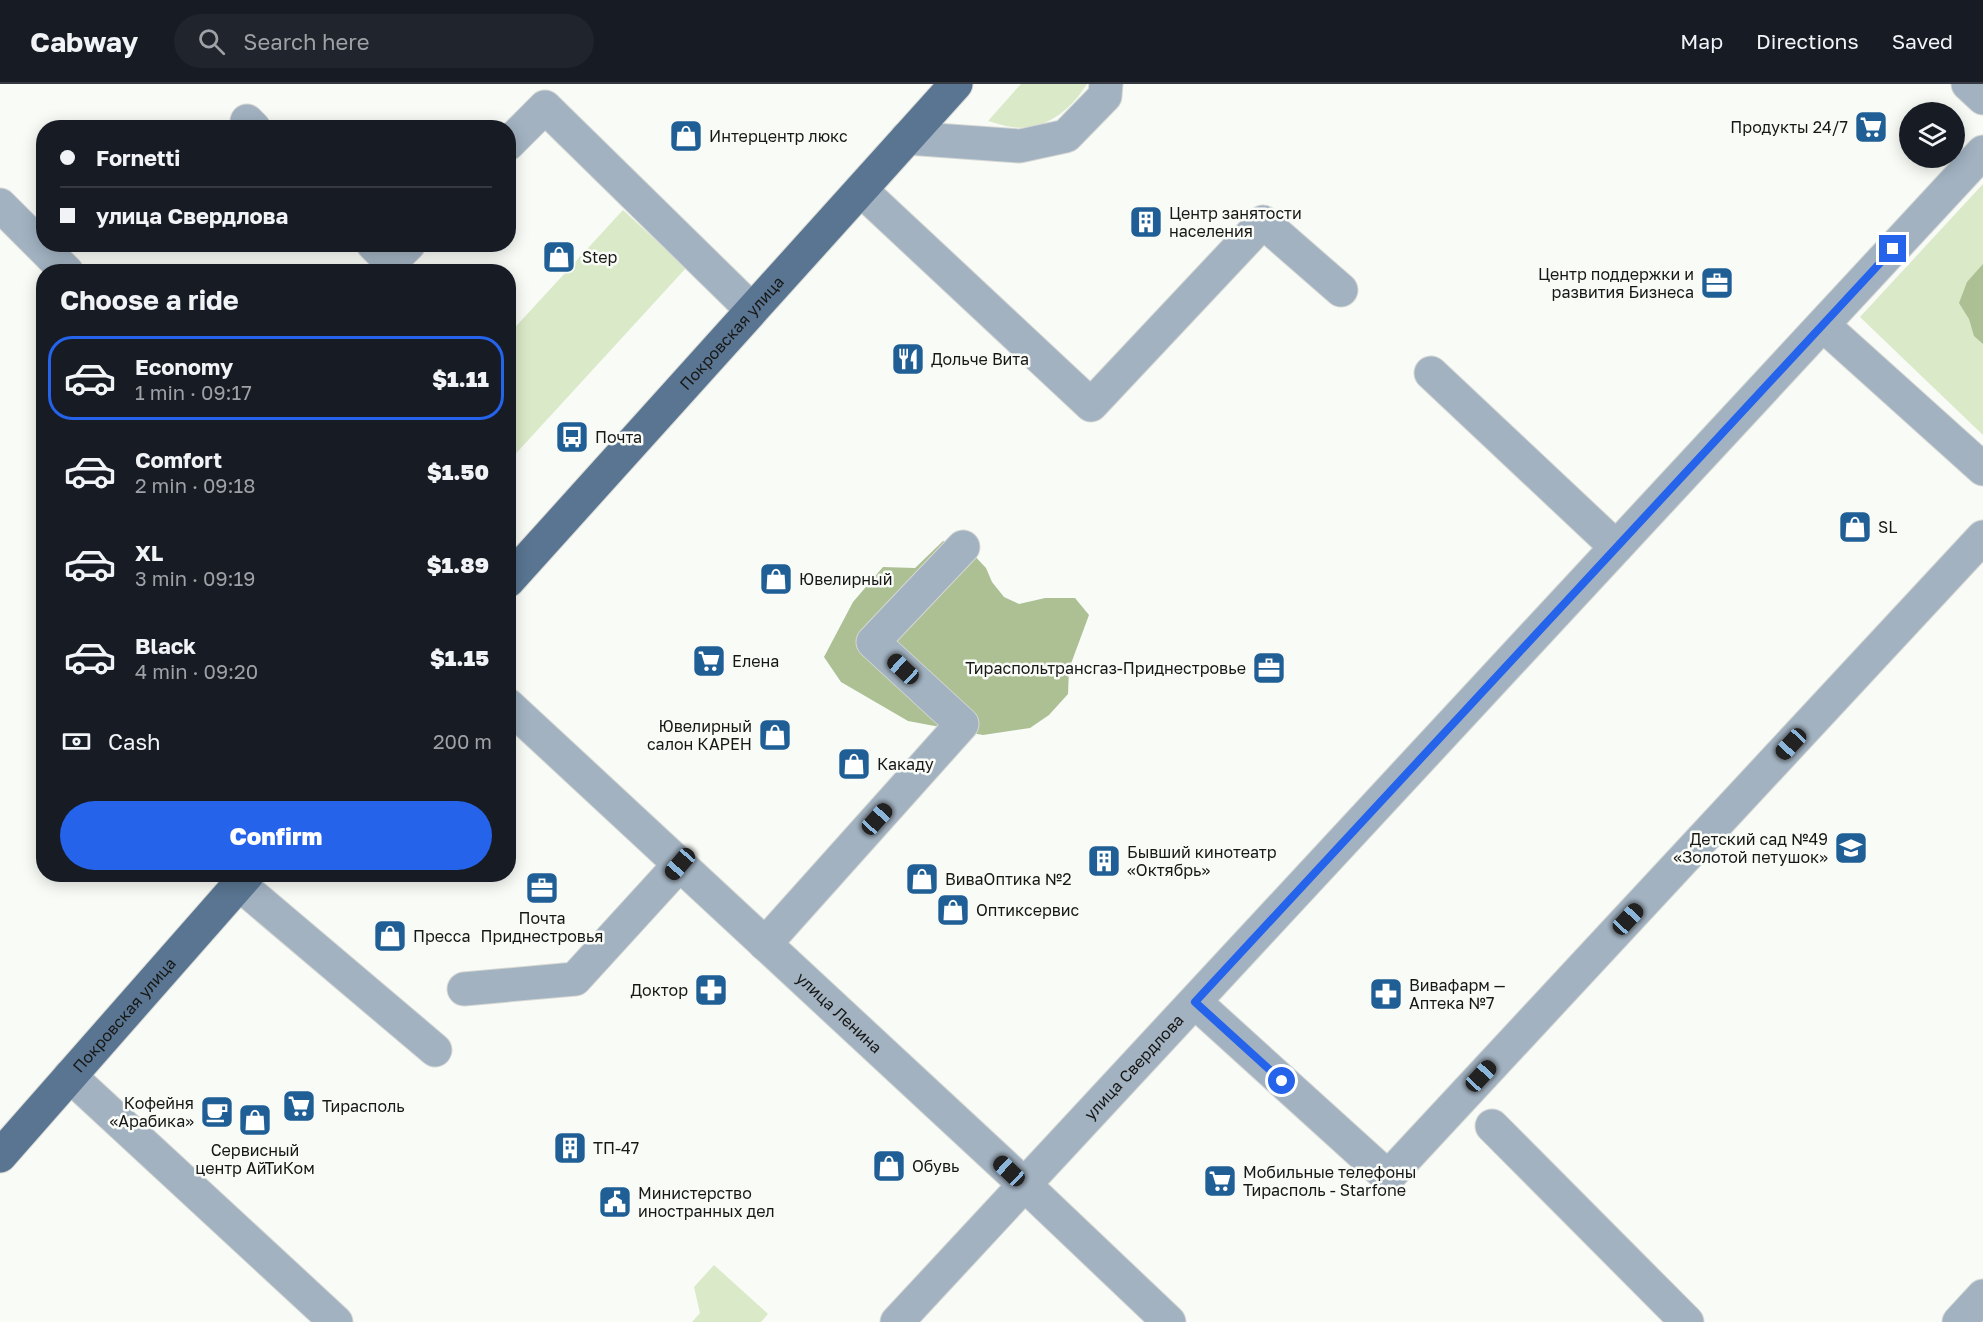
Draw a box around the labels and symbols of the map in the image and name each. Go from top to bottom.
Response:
supermarket icon: Продукты 24/7 [1853,109,1889,145]
place label: Продукты 24/7 [1730,117,1848,137]
shop icon: Интерцентр люкс [668,118,704,154]
place label: Интерцентр люкс [709,126,848,146]
place label: Центр занятости населения [1169,203,1302,241]
building icon: Центр занятости населения [1128,204,1164,240]
route end [1879,235,1906,262]
shop icon: Step [541,239,577,275]
place label: Step [582,247,618,267]
place label: Центр поддержки и развития Бизнеса [1538,264,1694,302]
office icon: Центр поддержки и развития Бизнеса [1699,265,1735,301]
street label: Покровская улица [675,272,788,394]
restaurant icon: Дольче Вита [890,341,926,377]
place label: Дольче Вита [931,349,1029,369]
bus stop icon: Почта [554,419,590,455]
place label: Почта [595,427,642,447]
shop icon: SL [1837,509,1873,545]
place label: SL [1878,517,1897,537]
shop icon: Ювелирный [758,561,794,597]
place label: Ювелирный [799,569,893,589]
supermarket icon: Елена [691,643,727,679]
car [884,650,922,688]
office icon: Тираспольтрансгаз-Приднестровье [1251,650,1287,686]
place label: Елена [732,651,779,671]
place label: Тираспольтрансгаз-Приднестровье [965,658,1246,678]
place label: Ювелирный салон КАРЕН [647,716,752,754]
shop icon: Ювелирный салон КАРЕН [757,717,793,753]
car [1772,725,1810,763]
shop icon: Какаду [836,746,872,782]
place label: Какаду [877,754,934,774]
car [858,800,896,838]
place label: Детский сад №49 «Золотой петушок» [1673,829,1828,867]
school or university icon: Детский сад №49 «Золотой петушок» [1833,830,1869,866]
place label: Бывший кинотеатр «Октябрь» [1127,842,1277,880]
building icon: Бывший кинотеатр «Октябрь» [1086,843,1122,879]
car [661,845,699,883]
shop icon: ВиваОптика №2 [904,861,940,897]
place label: ВиваОптика №2 [945,869,1071,889]
office icon: Почта Приднестровья [524,870,560,906]
shop icon: Оптиксервис [935,892,971,928]
place label: Оптиксервис [976,900,1080,920]
car [1609,900,1647,938]
place label: Почта Приднестровья [481,908,603,946]
shop icon: Пресса [372,918,408,954]
place label: Пресса [413,926,471,946]
street label: Покровская улица [68,953,180,1076]
street label: улица Ленина [792,968,886,1057]
pharmacy icon: Доктор [693,972,729,1008]
place label: Вивафарм — Аптека №7 [1409,975,1506,1013]
pharmacy icon: Вивафарм — Аптека №7 [1368,976,1404,1012]
place label: Доктор [631,980,688,1000]
street label: улица Свердлова [1080,1010,1188,1124]
car [1462,1057,1500,1095]
route start [1268,1067,1295,1094]
supermarket icon: Тирасполь [281,1088,317,1124]
place label: Кофейня «Арабика» [109,1093,194,1131]
cafe icon: Кофейня «Арабика» [199,1094,235,1130]
place label: Тирасполь [322,1096,405,1116]
shop icon: Сервисный центр АйТиКом [237,1102,273,1138]
building icon: ТП-47 [552,1130,588,1166]
place label: ТП-47 [593,1138,639,1158]
place label: Сервисный центр АйТиКом [195,1140,315,1178]
shop icon: Обувь [871,1148,907,1184]
car [990,1152,1028,1190]
place label: Обувь [912,1156,959,1176]
place label: Мобильные телефоны Тирасполь - Starfone [1243,1162,1416,1200]
supermarket icon: Мобильные телефоны Тирасполь - Starfone [1202,1163,1238,1199]
place label: Министерство иностранных дел [638,1183,775,1221]
public building icon: Министерство иностранных дел [597,1184,633,1220]

